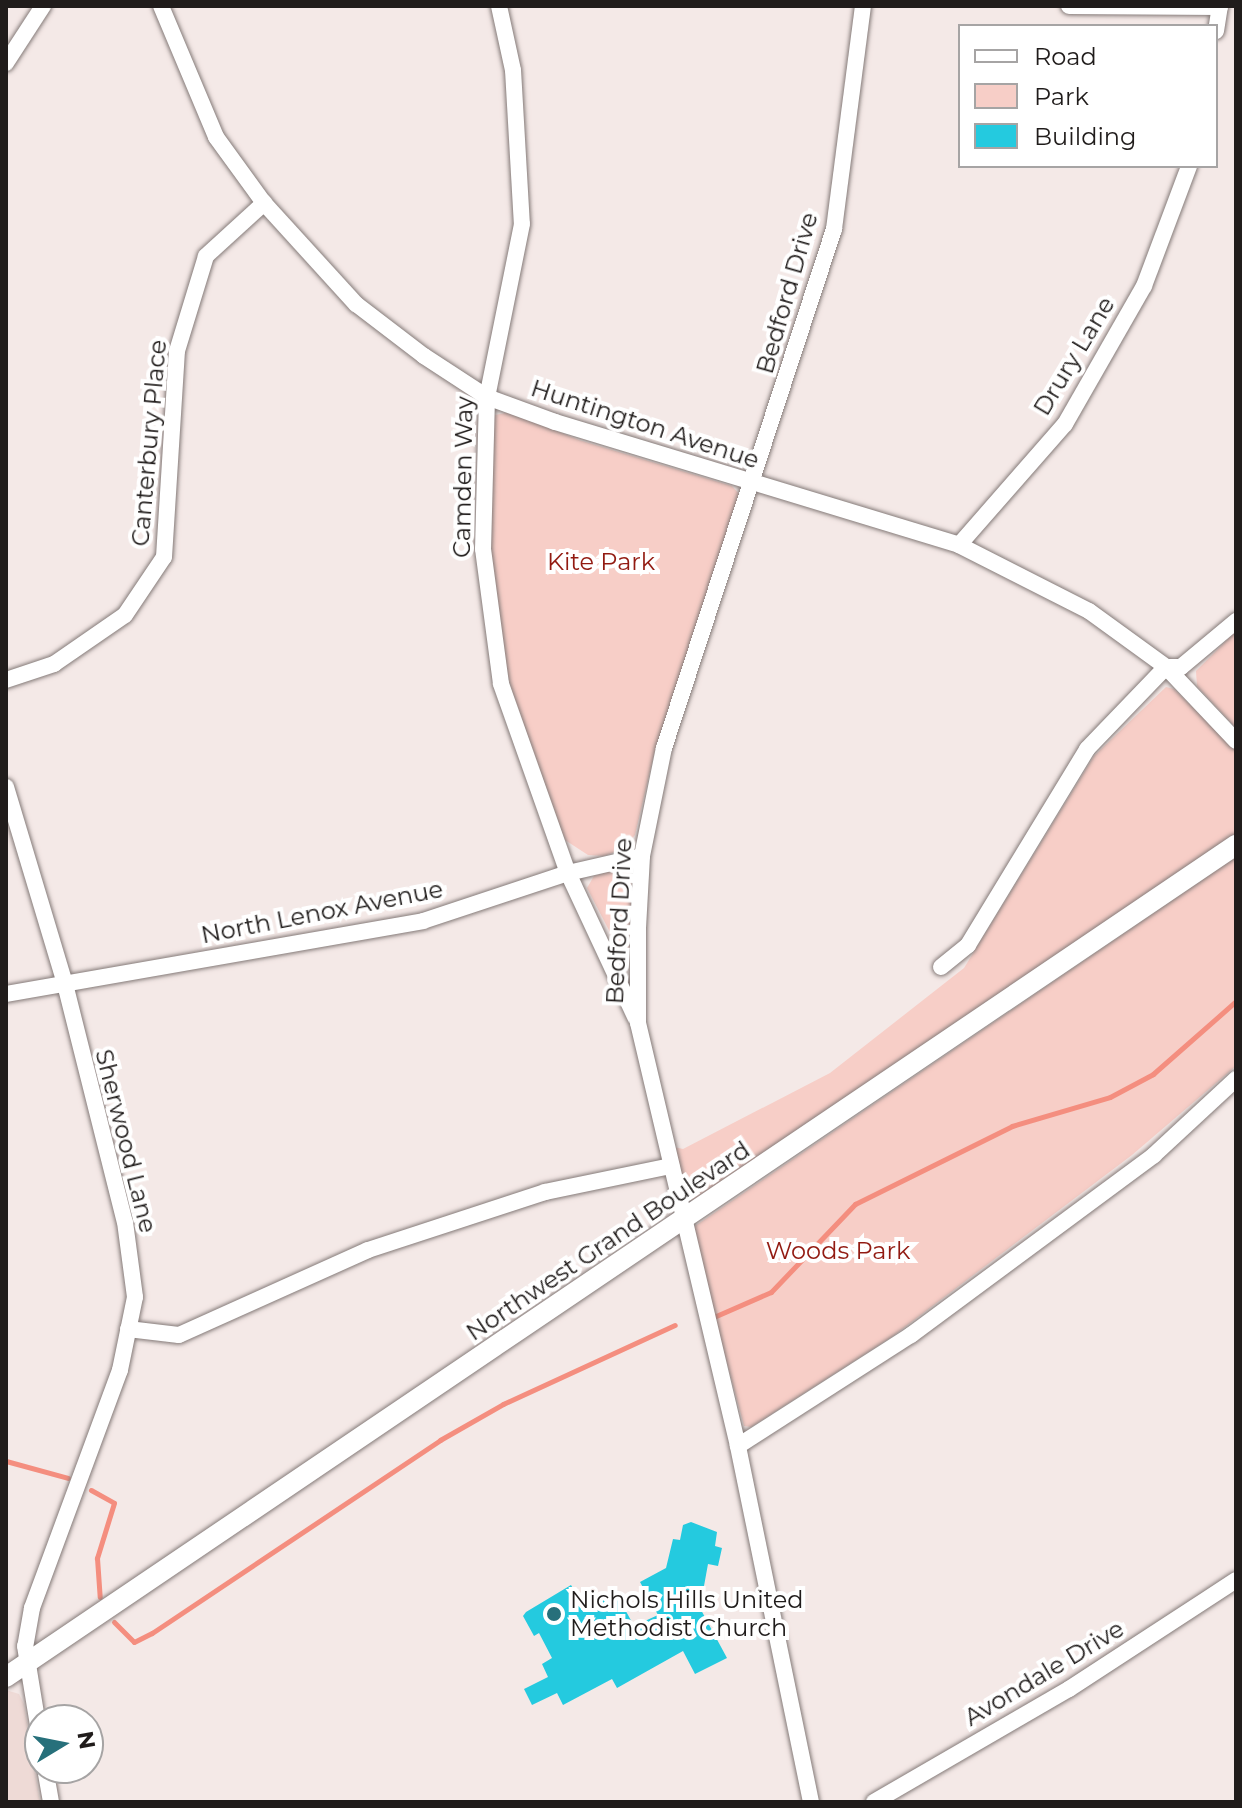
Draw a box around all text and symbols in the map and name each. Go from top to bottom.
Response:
legend [958,24,1218,168]
text: Road [1034,42,1097,71]
text: Park [1034,82,1089,111]
text: Building [1034,122,1137,151]
street label: Bedford Drive [750,209,824,377]
street label: Drury Lane [1027,291,1121,421]
street label: Canterbury Place [126,339,172,547]
street label: Huntington Avenue [527,374,763,474]
street label: Camden Way [447,396,479,558]
park label: Kite Park [547,548,655,576]
street label: Bedford Drive [600,837,638,1005]
street label: North Lenox Avenue [199,874,445,950]
street label: Sherwood Lane [89,1046,163,1236]
street label: Northwest Grand Boulevard [461,1135,755,1347]
park label: Woods Park [766,1237,910,1265]
place label: Nichols Hills United Methodist Church [570,1586,803,1642]
marker: Nichols Hills United Methodist Church [545,1605,563,1623]
street label: Avondale Drive [959,1614,1129,1732]
north arrow [24,1704,104,1784]
text: N [71,1729,101,1751]

